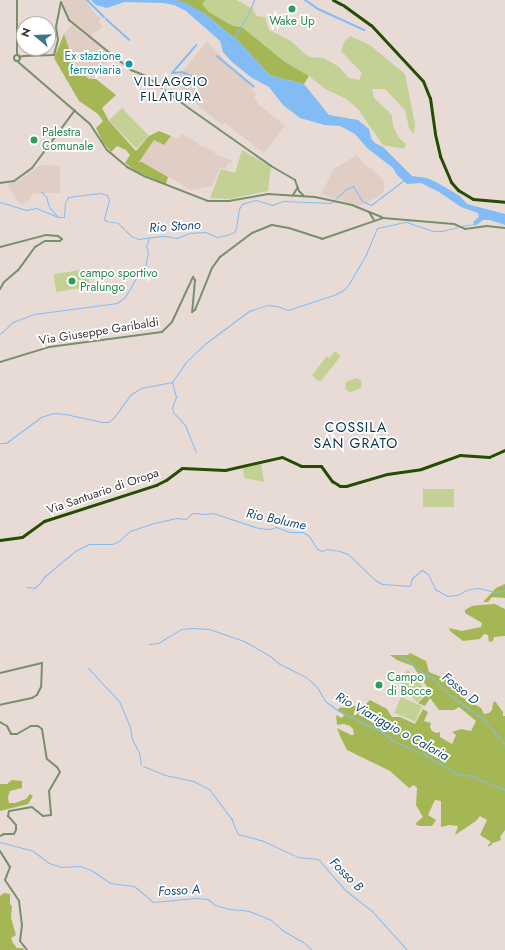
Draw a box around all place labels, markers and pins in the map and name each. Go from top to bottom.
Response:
marker: Wake Up [287,4,297,14]
place label: Wake Up [269,15,315,29]
place label: Ex stazione ferroviaria [65,50,121,78]
marker: Ex stazione ferroviaria [124,59,134,69]
place label: Palestra Comunale [42,126,93,154]
marker: Palestra Comunale [29,135,39,145]
place label: campo sportivo Pralungo [80,267,158,295]
marker: campo sportivo Pralungo [67,276,77,286]
place label: Campo di Bocce [387,671,431,699]
marker: Campo di Bocce [374,680,384,690]

